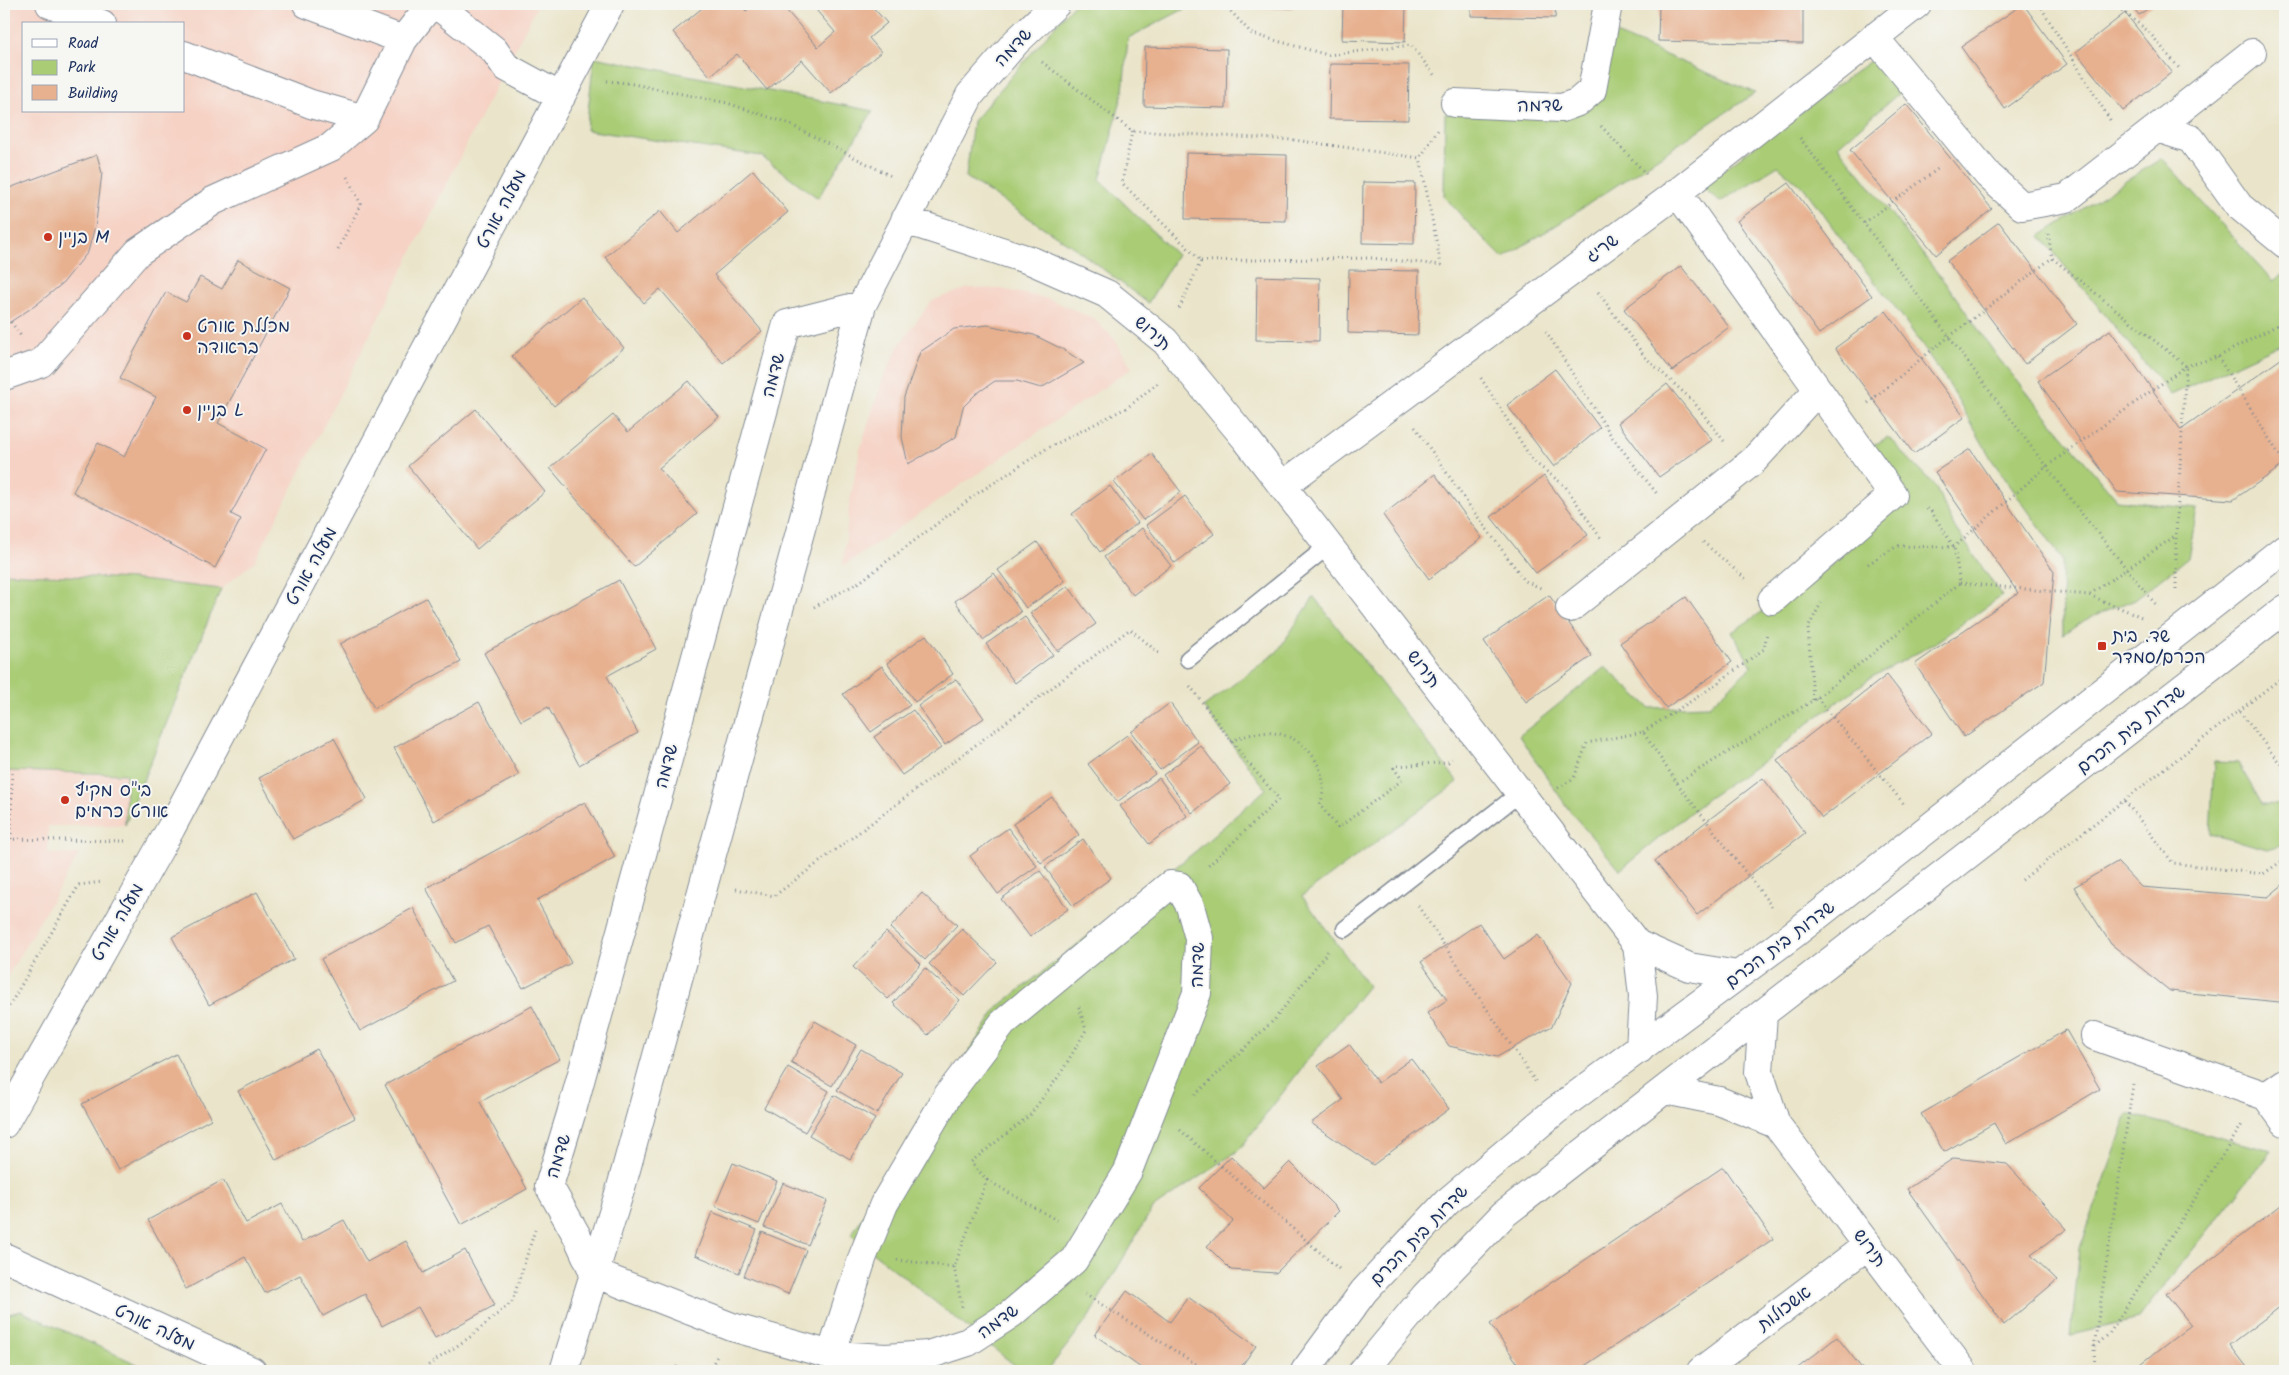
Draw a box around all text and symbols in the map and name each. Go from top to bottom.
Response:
street label: שדמה [988,21,1040,75]
legend [22,22,185,112]
text: Road [68,32,99,56]
text: Park [68,56,96,80]
text: Building [68,82,118,106]
street label: שדמה [1517,92,1563,121]
street label: מעלה אורט [469,165,535,255]
place label: בניין M [58,224,110,253]
street label: שריג [1580,227,1626,271]
marker: בניין M [42,231,54,243]
street label: תירוש [1127,309,1177,359]
place label: מכללת אורט בראודה [197,313,290,363]
marker: מכללת אורט בראודה [181,330,193,342]
street label: שדמה [755,350,794,401]
place label: בניין L [197,397,244,426]
marker: בניין L [181,404,193,416]
street label: מעלה אורט [279,522,346,612]
place label: שד. בית הכרם/סמדר [2111,623,2206,673]
marker: שד. בית הכרם/סמדר [2096,640,2108,652]
street label: תירוש [1398,644,1447,695]
street label: שדרות בית הכרם [2071,678,2193,782]
street label: שדמה [648,741,687,792]
place label: בי"ס מקיף אורט כרמים [75,777,169,827]
marker: בי"ס מקיף אורט כרמים [59,794,71,806]
street label: מעלה אורט [84,878,152,967]
street label: שדרות בית הכרם [1720,894,1842,996]
street label: שדמה [1183,942,1214,988]
street label: שדמה [539,1130,580,1182]
street label: שדרות בית הכרם [1364,1179,1476,1293]
street label: תירוש [1845,1223,1893,1274]
street label: אשכולות [1751,1279,1818,1340]
street label: מעלה אורט [109,1297,200,1360]
street label: שדמה [972,1297,1026,1347]

